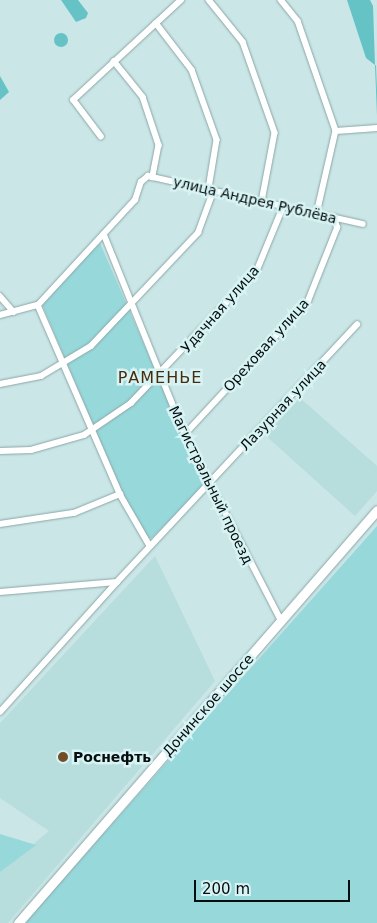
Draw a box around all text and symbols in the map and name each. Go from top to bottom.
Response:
street label: улица Андрея Рублёва [172,173,338,227]
street label: Удачная улица [178,262,262,356]
street label: Ореховая улица [220,295,312,395]
street label: Лазурная улица [236,356,330,454]
district label: РАМЕНЬЕ [117,368,203,388]
street label: Магистральный проезд [165,403,257,567]
street label: Донинское шоссе [159,650,257,760]
place label: Роснефть [73,749,151,765]
marker: Роснефть [57,751,69,763]
scale bar [197,870,353,902]
text: 200 m [202,880,250,898]

